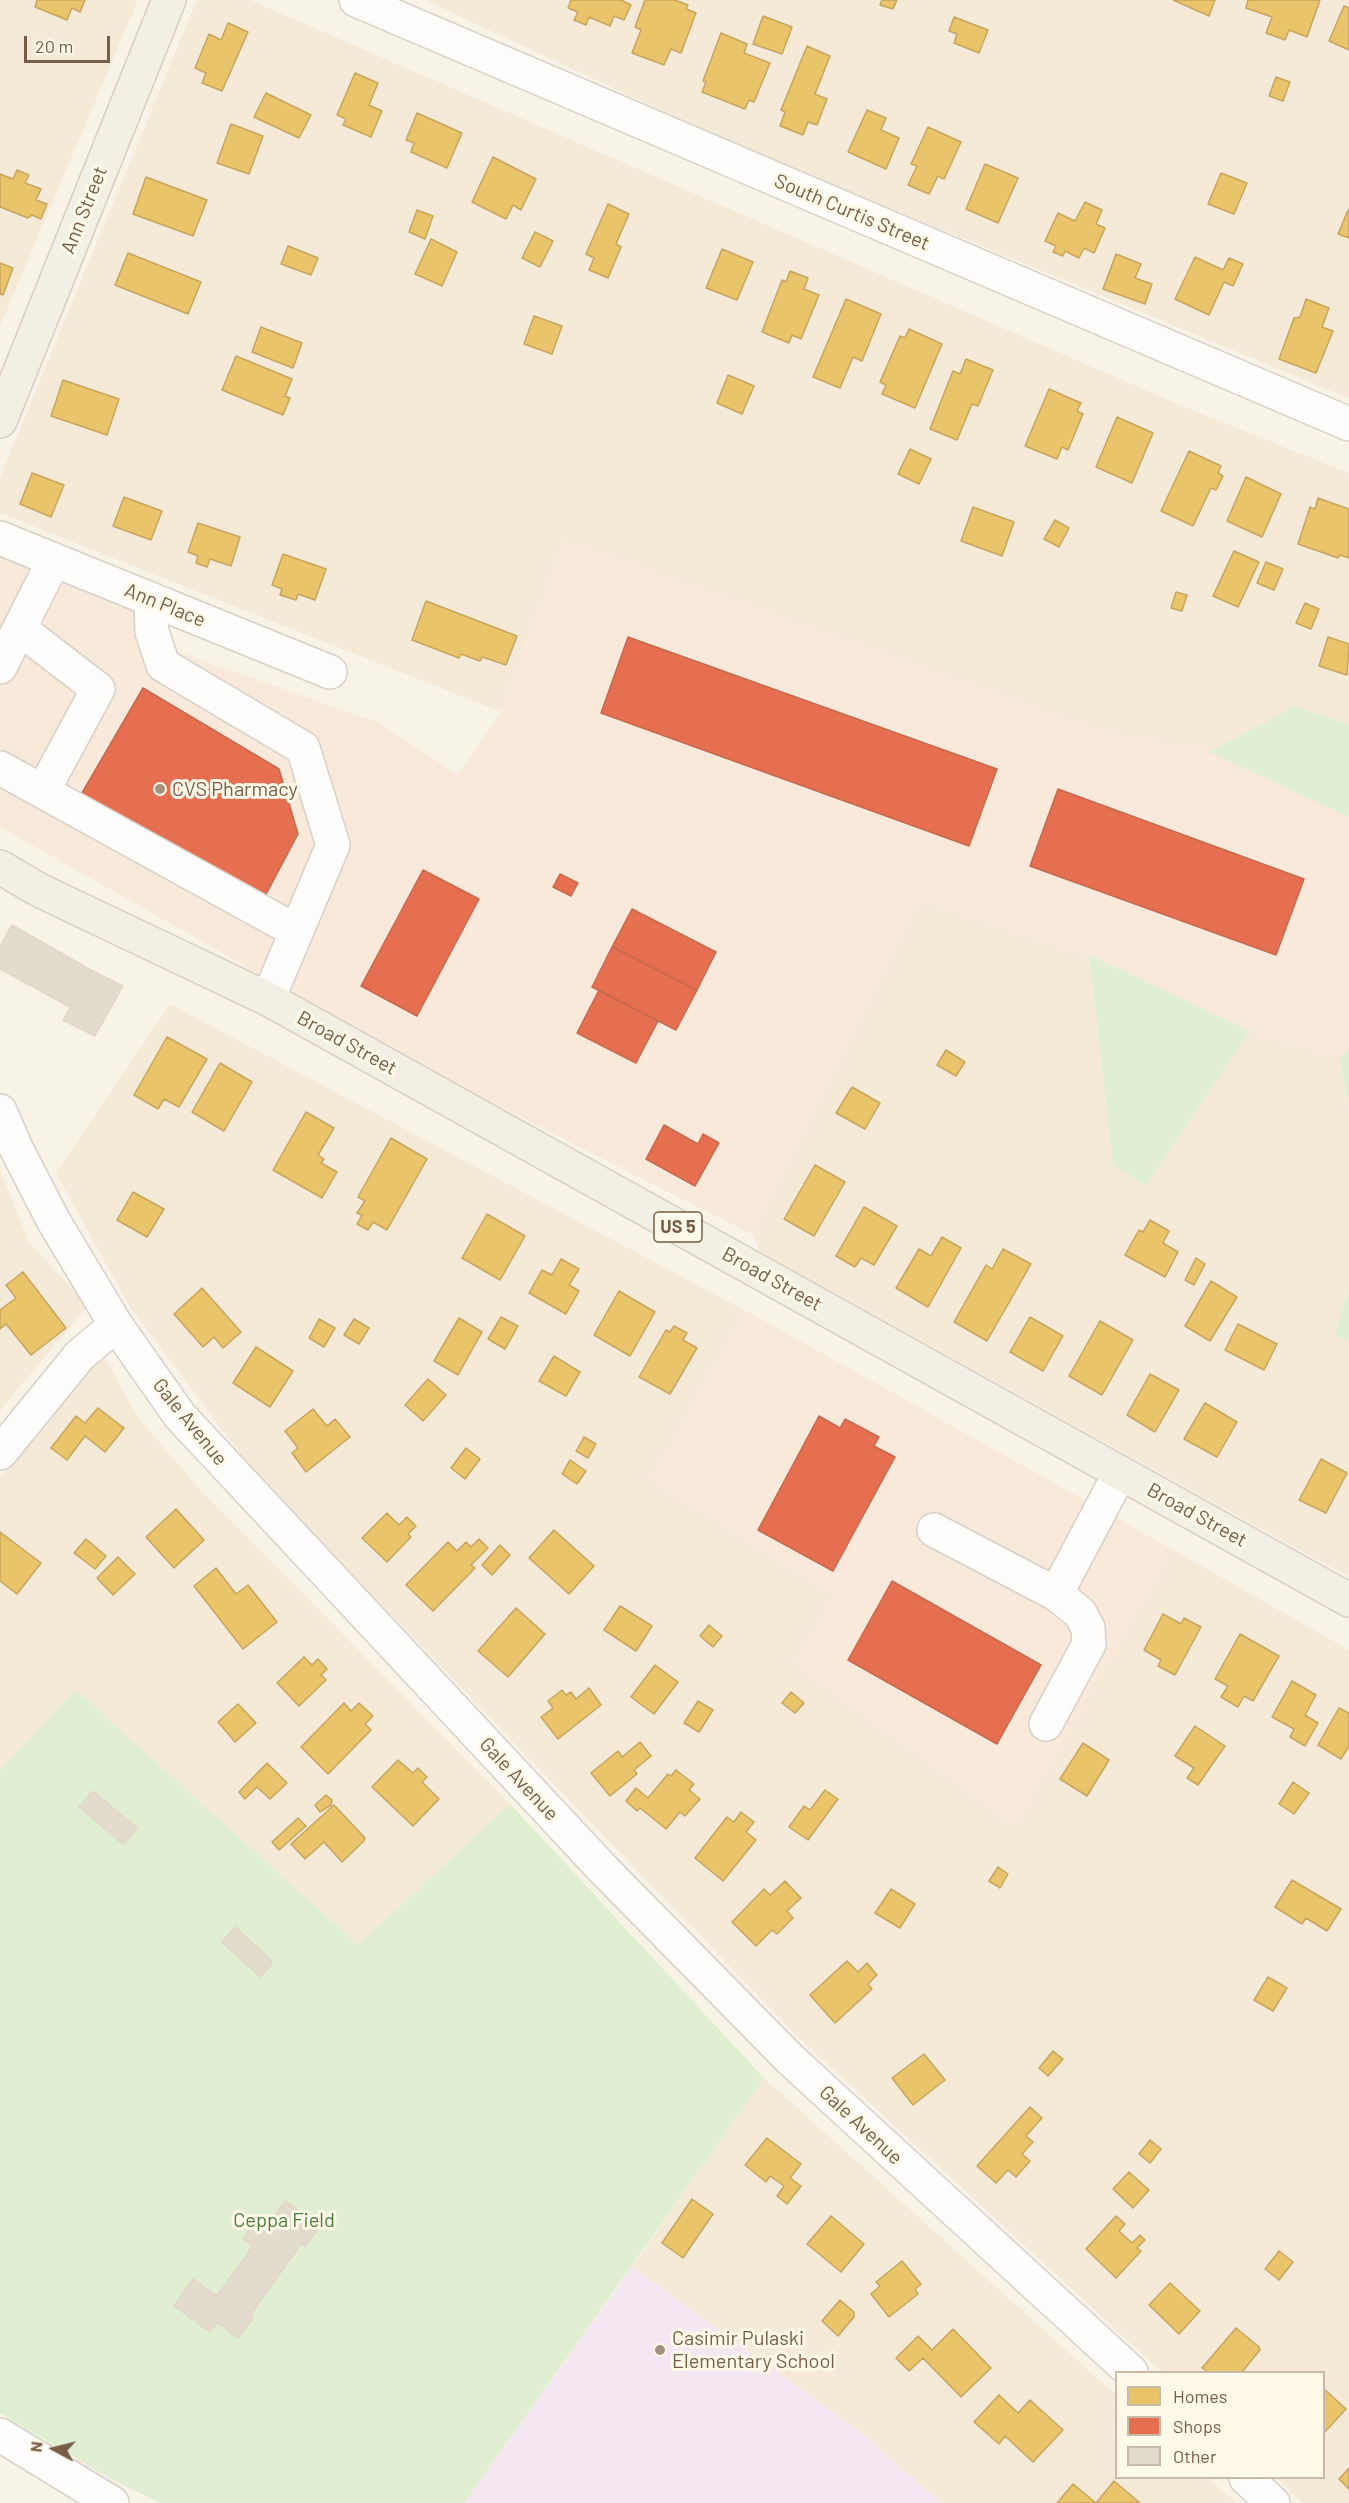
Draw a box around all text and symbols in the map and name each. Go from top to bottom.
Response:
scale bar [27,24,112,62]
text: 20 m [35,35,73,57]
street label: Ann Street [56,163,112,257]
street label: South Curtis Street [771,168,933,256]
street label: Ann Place [121,578,209,632]
place label: CVS Pharmacy [172,777,298,801]
marker: CVS Pharmacy [153,782,167,796]
street label: Broad Street [293,1006,401,1080]
road number: US 5 [654,1212,702,1242]
street label: Broad Street [718,1242,826,1316]
street label: Gale Avenue [148,1374,232,1470]
street label: Broad Street [1143,1478,1251,1552]
street label: Gale Avenue [474,1732,564,1826]
street label: Gale Avenue [814,2080,908,2170]
park label: Ceppa Field [233,2208,335,2232]
place label: Casimir Pulaski Elementary School [672,2326,835,2373]
marker: Casimir Pulaski Elementary School [653,2343,667,2357]
legend [1115,2371,1325,2479]
text: Homes [1173,2385,1227,2407]
text: Shops [1173,2415,1222,2437]
north arrow [24,2419,84,2479]
text: N [26,2440,46,2453]
text: Other [1173,2445,1216,2467]

